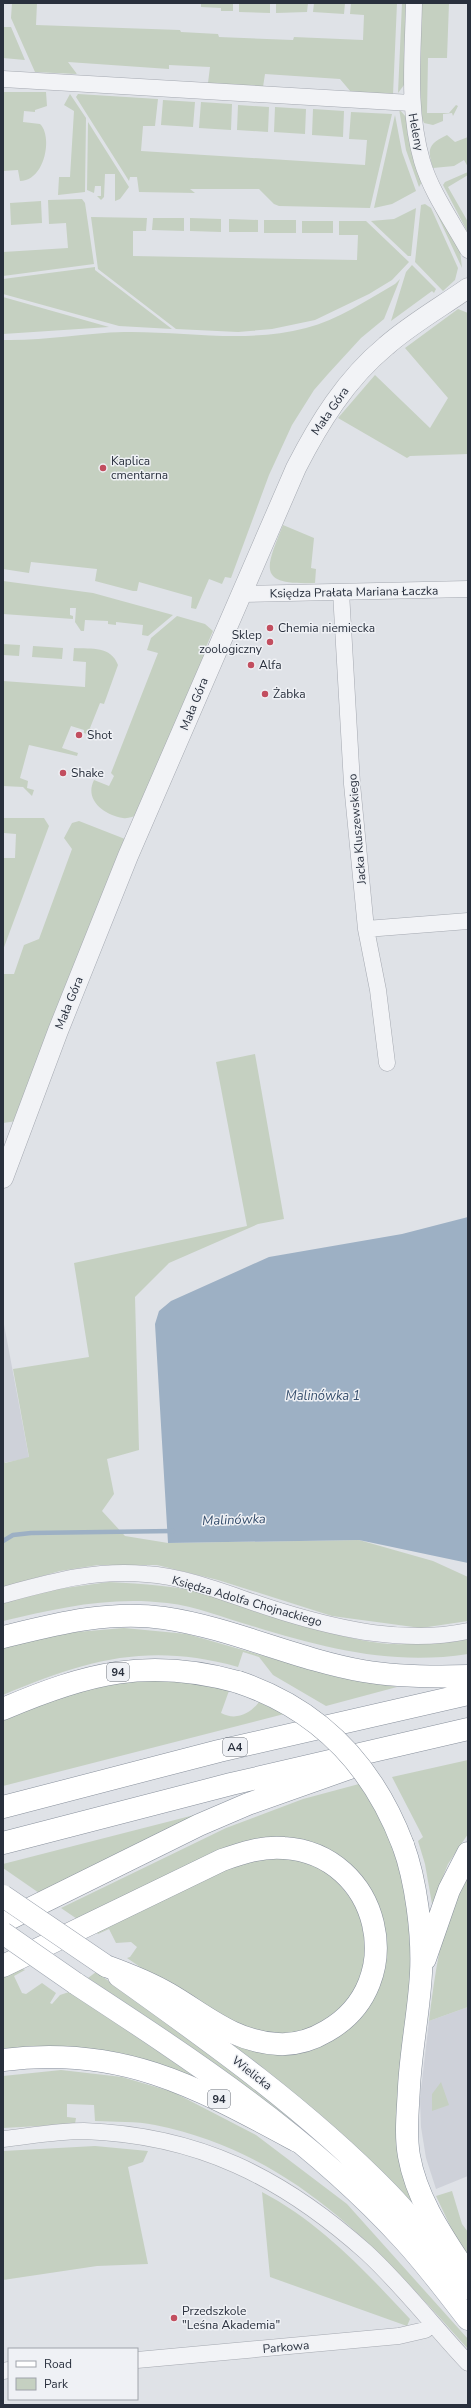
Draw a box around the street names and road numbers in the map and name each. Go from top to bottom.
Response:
street label: Heleny [404,112,428,153]
street label: Mała Góra [307,384,353,438]
street label: Księdza Prałata Mariana Łaczka [270,583,438,601]
street label: Mała Góra [176,675,212,733]
street label: Jacka Kluszewskiego [344,773,370,886]
street label: Mała Góra [51,974,87,1032]
street label: Księdza Adolfa Chojnackiego [170,1572,324,1630]
road number: 94 [107,1663,129,1681]
road number: A4 [223,1738,247,1756]
street label: Wielicka [229,2052,275,2094]
road number: 94 [208,2090,230,2108]
street label: Parkowa [262,2337,310,2357]

